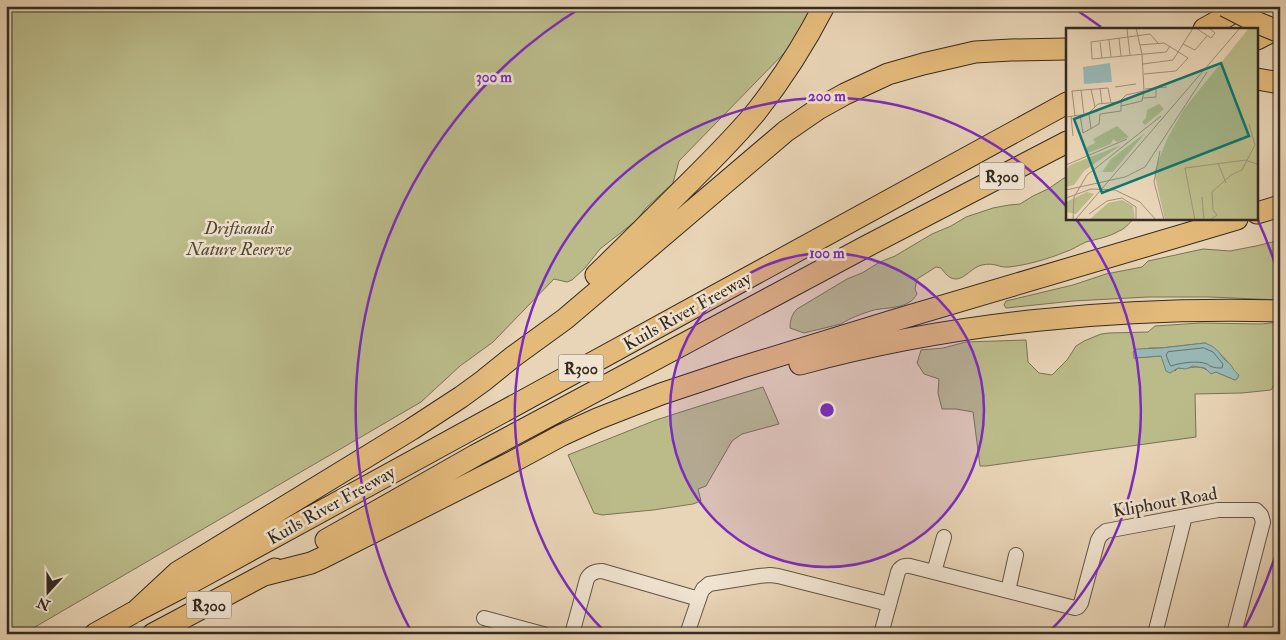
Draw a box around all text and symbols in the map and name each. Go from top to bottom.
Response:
inset map [1066,28,1258,220]
text: 300 m [476,68,512,87]
text: 200 m [808,87,846,106]
road number: R300 [980,162,1024,190]
park label: Driftsands Nature Reserve [186,217,292,261]
text: 100 m [809,244,845,263]
street label: Kuils River Freeway [619,266,756,356]
road number: R300 [558,354,604,382]
centre of rings [818,401,836,419]
street label: Kuils River Freeway [263,460,400,550]
street label: Kliphout Road [1111,482,1219,523]
north arrow [22,568,72,618]
road number: R300 [186,592,232,618]
text: N [34,593,53,614]

